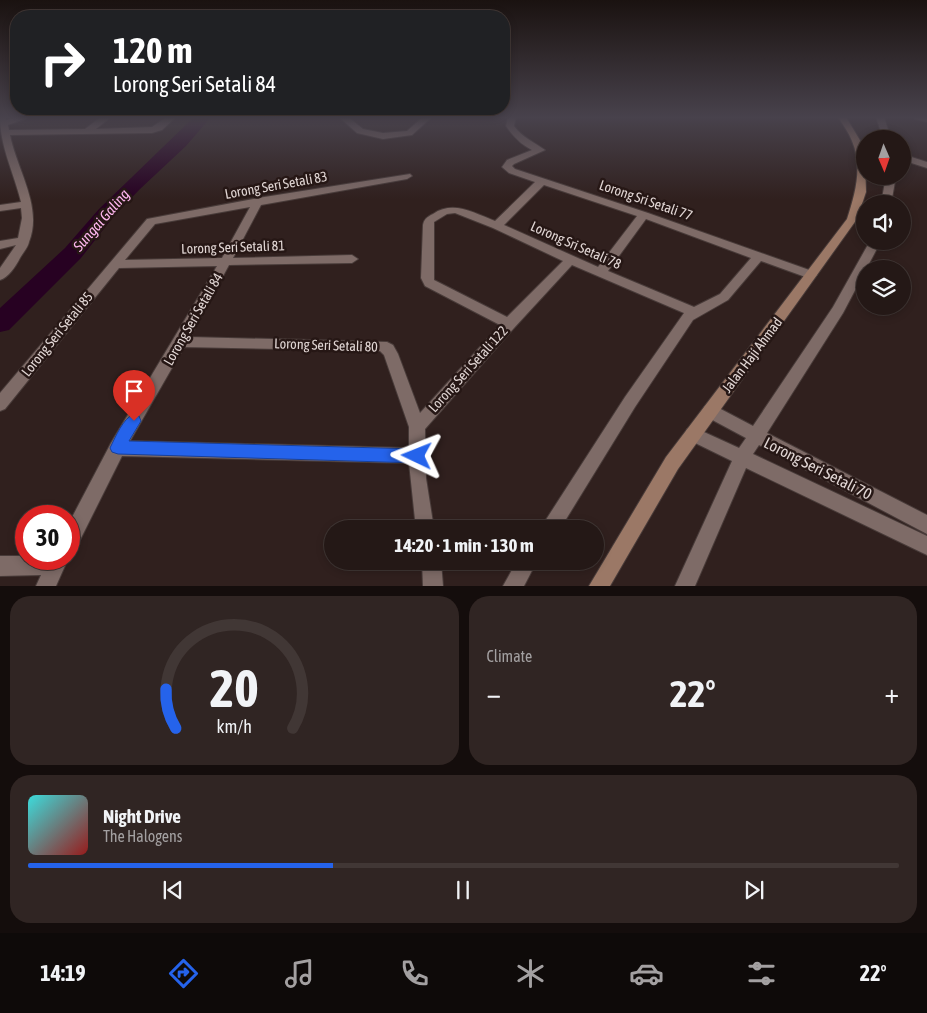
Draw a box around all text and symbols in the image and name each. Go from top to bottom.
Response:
icon: right [30,30,95,95]
text: 120 m [113,30,192,70]
text: Lorong Seri Setali 84 [113,71,276,97]
north arrow [856,130,911,185]
map controls [856,130,911,315]
street label: Lorong Seri Setali 83 [224,168,328,202]
street label: Lorong Sri Setali 77 [597,177,695,223]
water label: Sungai Galing [69,185,133,255]
button: sound [856,195,911,250]
street label: Lorong Sri Setali 78 [528,218,624,272]
street label: Lorong Seri Setali 81 [181,237,285,257]
button: layers [856,260,911,315]
street label: Lorong Seri Setali 84 [160,270,226,368]
street label: Lorong Seri Setali 85 [18,289,96,379]
street label: Jalan Haji Ahmad [719,314,785,396]
street label: Lorong Seri Setali 122 [425,323,511,415]
street label: Lorong Seri Setali 80 [274,335,379,355]
pin [113,370,155,421]
icon: arrive [120,377,148,405]
position arrow [390,429,442,481]
street label: Lorong Seri Setali 70 [761,433,875,504]
speed limit sign: 30 [15,505,80,570]
text: 14:20 · 1 min · 130 m [394,534,534,556]
text: Climate [487,647,532,665]
text: 20 [210,658,259,718]
text: 22° [670,672,716,715]
text: − [487,677,501,709]
text: + [884,677,899,709]
text: km/h [217,716,252,737]
text: Night Drive [103,805,181,827]
text: The Halogens [103,827,183,845]
icon: previous [159,876,187,904]
icon: pause [449,876,477,904]
icon: next [740,876,768,904]
icon: directions [166,956,201,991]
icon: music [282,956,317,991]
icon: phone [397,956,432,991]
icon: climate [513,956,548,991]
icon: car [629,956,664,991]
icon: filters [744,956,779,991]
text: 14:19 [40,960,86,986]
text: 22° [860,960,887,986]

